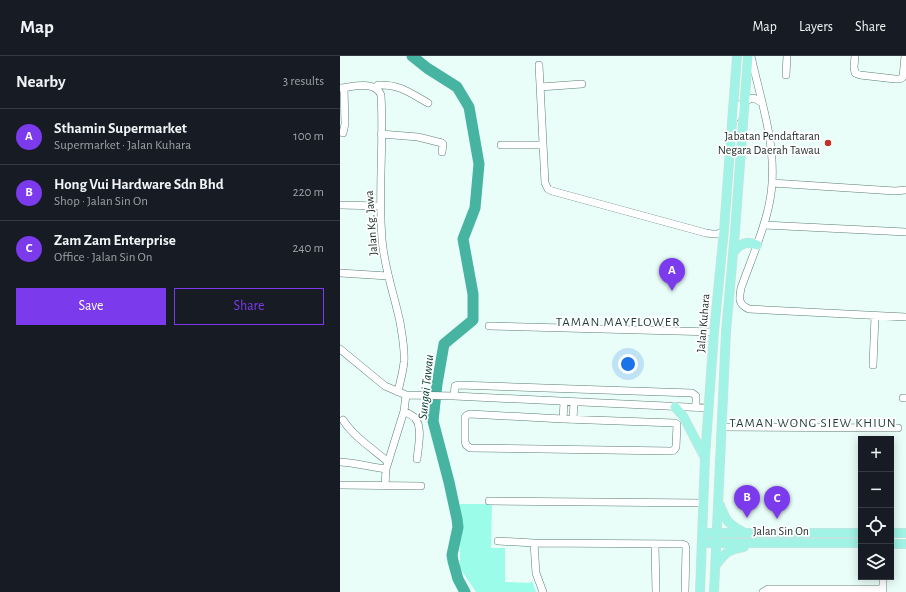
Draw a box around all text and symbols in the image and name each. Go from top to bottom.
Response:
text: Map [20,18,54,37]
text: Map [752,20,777,34]
text: Layers [799,20,833,34]
text: Share [855,20,886,34]
text: Nearby [16,73,66,90]
text: 3 results [283,75,324,88]
text: Sthamin Supermarket [54,121,187,136]
text: A [25,130,33,143]
text: 100 m [293,130,324,143]
place label: Jabatan Pendaftaran Negara Daerah Tawau [718,130,820,156]
marker: Jabatan Pendaftaran Negara Daerah Tawau [823,138,833,148]
text: Supermarket · Jalan Kuhara [54,139,191,152]
text: Hong Vui Hardware Sdn Bhd [54,177,224,192]
text: B [25,186,33,199]
text: 220 m [293,186,324,199]
street label: Jalan Kg. Jawa [363,190,379,256]
text: Shop · Jalan Sin On [54,195,148,208]
text: Zam Zam Enterprise [54,233,176,248]
text: C [26,242,32,255]
text: 240 m [292,242,324,255]
text: Office · Jalan Sin On [54,251,152,264]
pin: A [659,258,685,291]
button: Save [16,288,166,325]
button: Share [174,288,324,325]
street label: Jalan Kuhara [694,293,712,353]
district label: TAMAN MAYFLOWER [556,316,680,329]
water label: Sungai Tawau [417,354,436,420]
your location [618,354,638,374]
district label: TAMAN WONG SIEW KHIUN [729,417,897,430]
map controls [858,436,894,580]
button: + [858,436,894,472]
button: − [858,472,894,508]
pin: B [734,485,760,518]
pin: C [764,486,790,519]
button: locate [858,508,894,544]
street label: Jalan Sin On [753,525,809,537]
button: layers [858,544,894,580]

